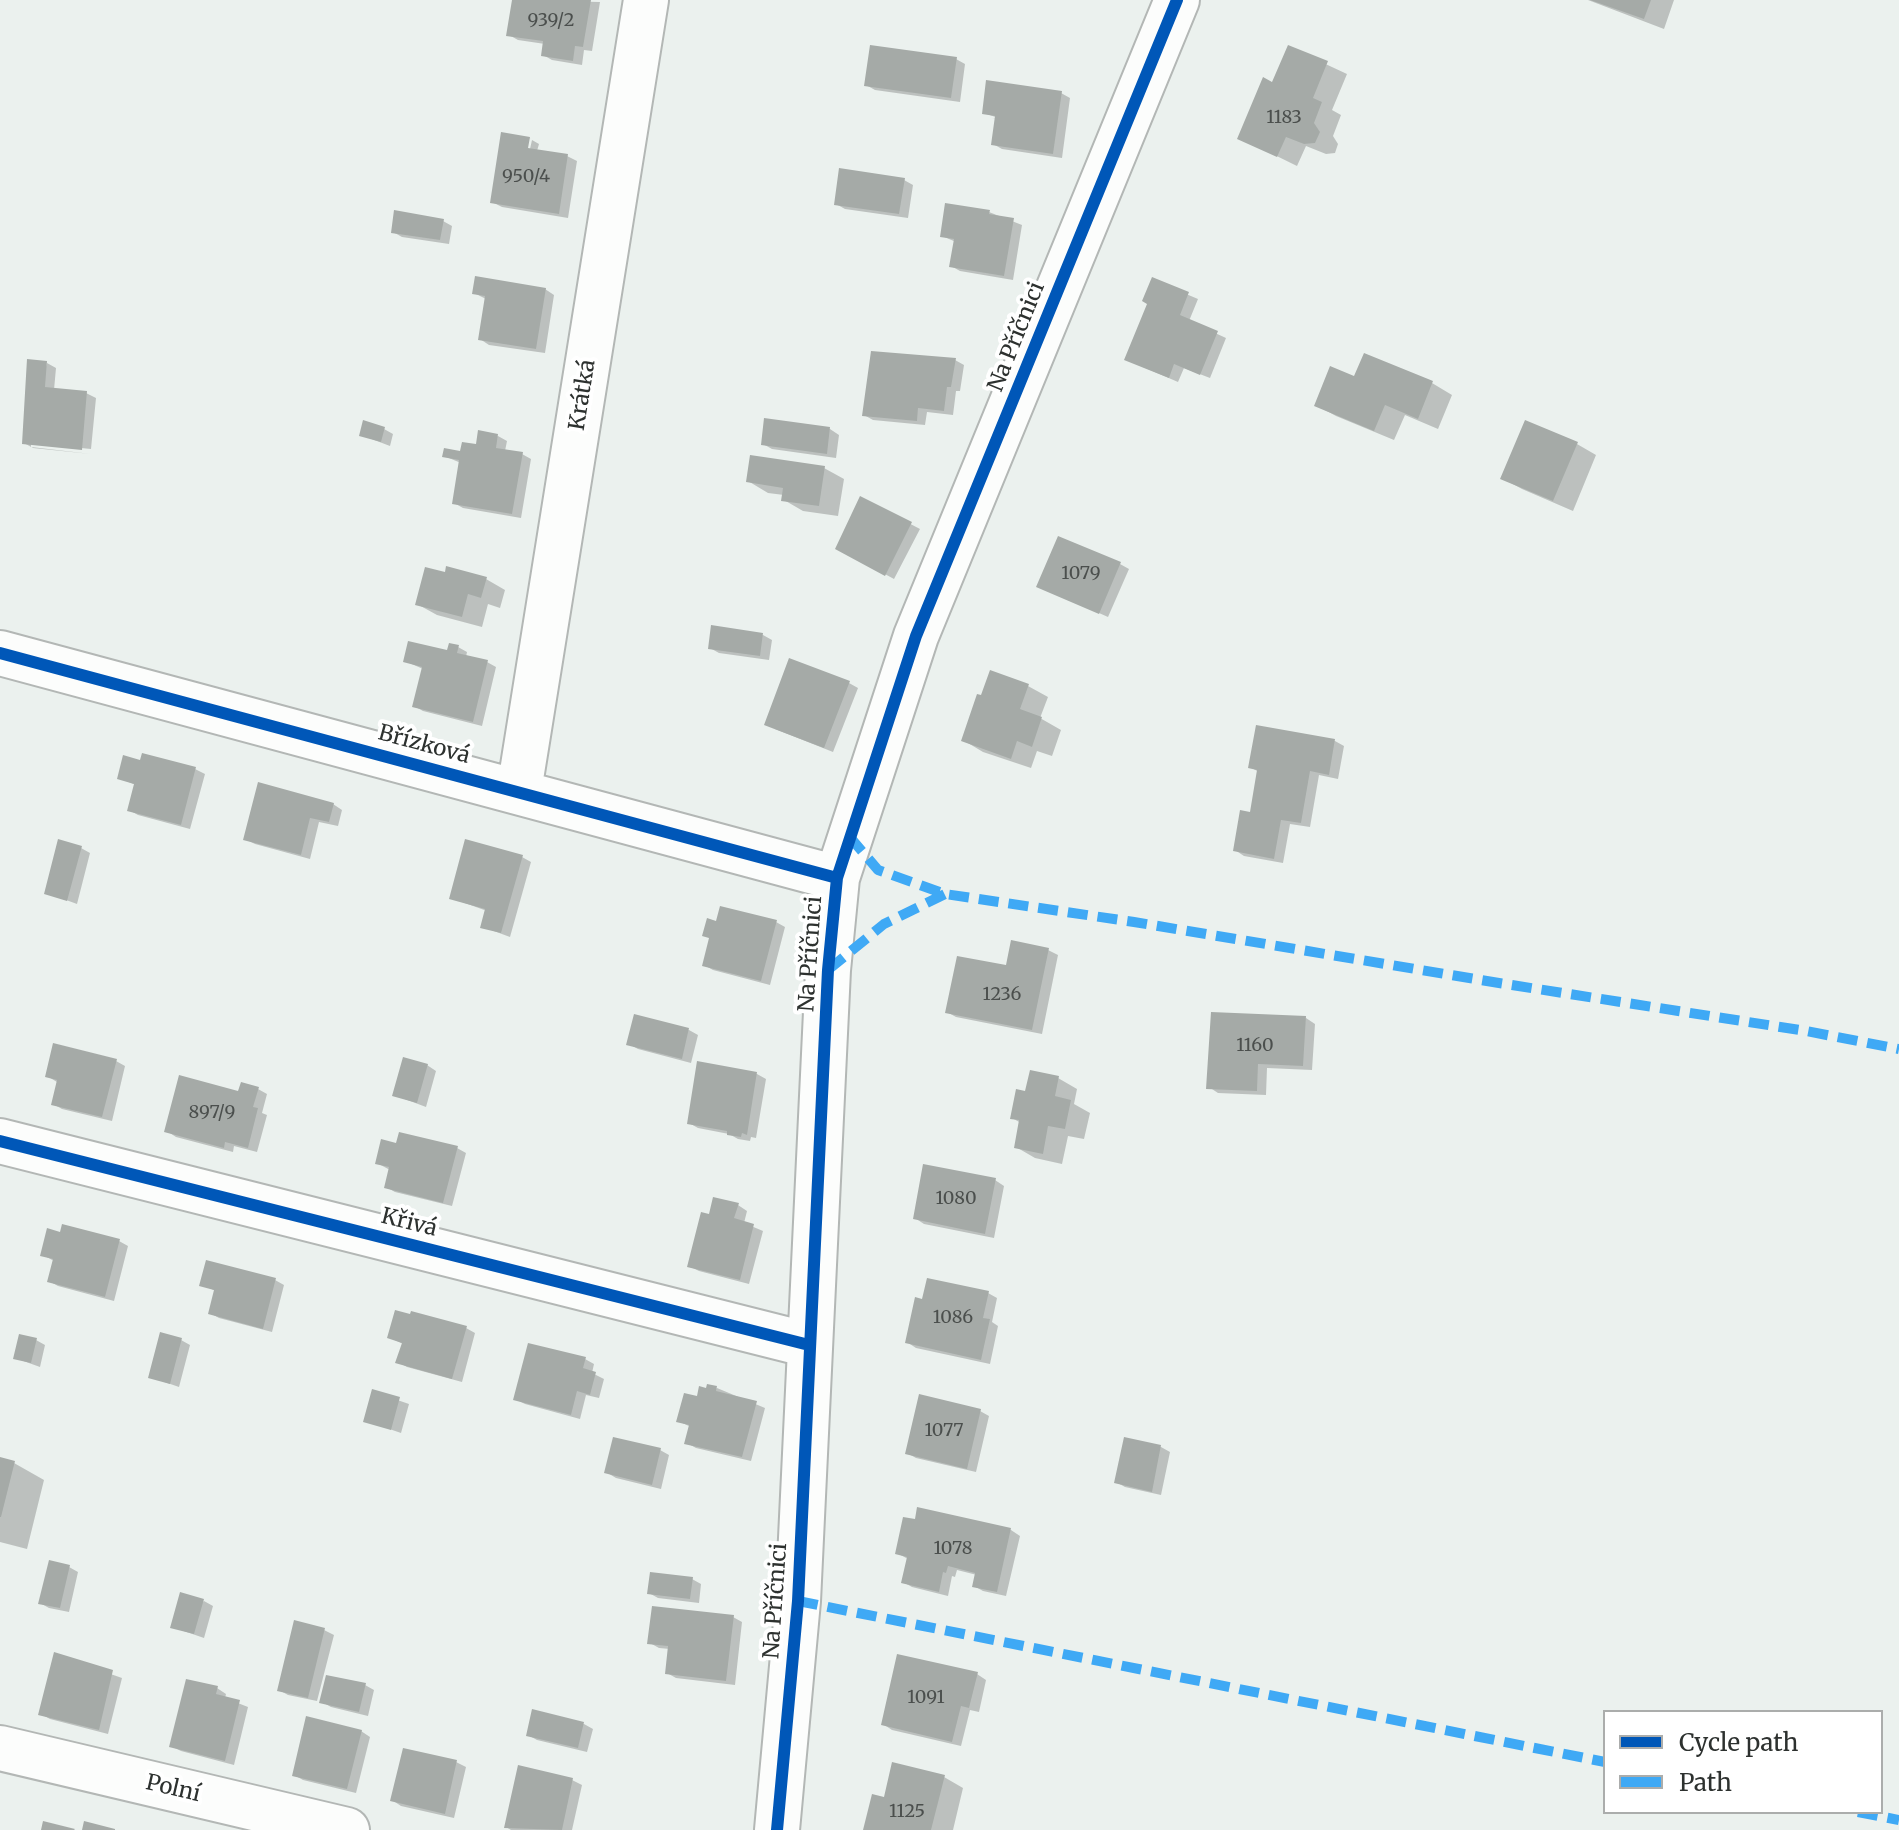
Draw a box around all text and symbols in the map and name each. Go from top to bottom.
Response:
house number: 939/2 [528,10,574,32]
house number: 1183 [1266,107,1302,129]
house number: 950/4 [502,166,550,188]
street label: Na Příčnici [983,278,1051,396]
street label: Krátká [564,358,602,432]
house number: 1079 [1061,563,1101,585]
street label: Břízková [375,720,473,770]
street label: Na Příčnici [794,895,828,1013]
house number: 1236 [983,984,1021,1006]
house number: 1160 [1236,1035,1274,1057]
house number: 897/9 [189,1102,235,1124]
house number: 1080 [935,1188,977,1210]
street label: Křivá [378,1203,440,1243]
house number: 1086 [933,1307,973,1329]
house number: 1077 [925,1420,963,1442]
house number: 1078 [934,1538,972,1560]
street label: Na Příčnici [759,1542,793,1660]
house number: 1091 [907,1687,945,1709]
legend [1603,1710,1883,1814]
text: Cycle path [1679,1727,1798,1758]
text: Path [1679,1767,1732,1798]
street label: Polní [143,1770,203,1808]
house number: 1125 [889,1801,925,1823]

